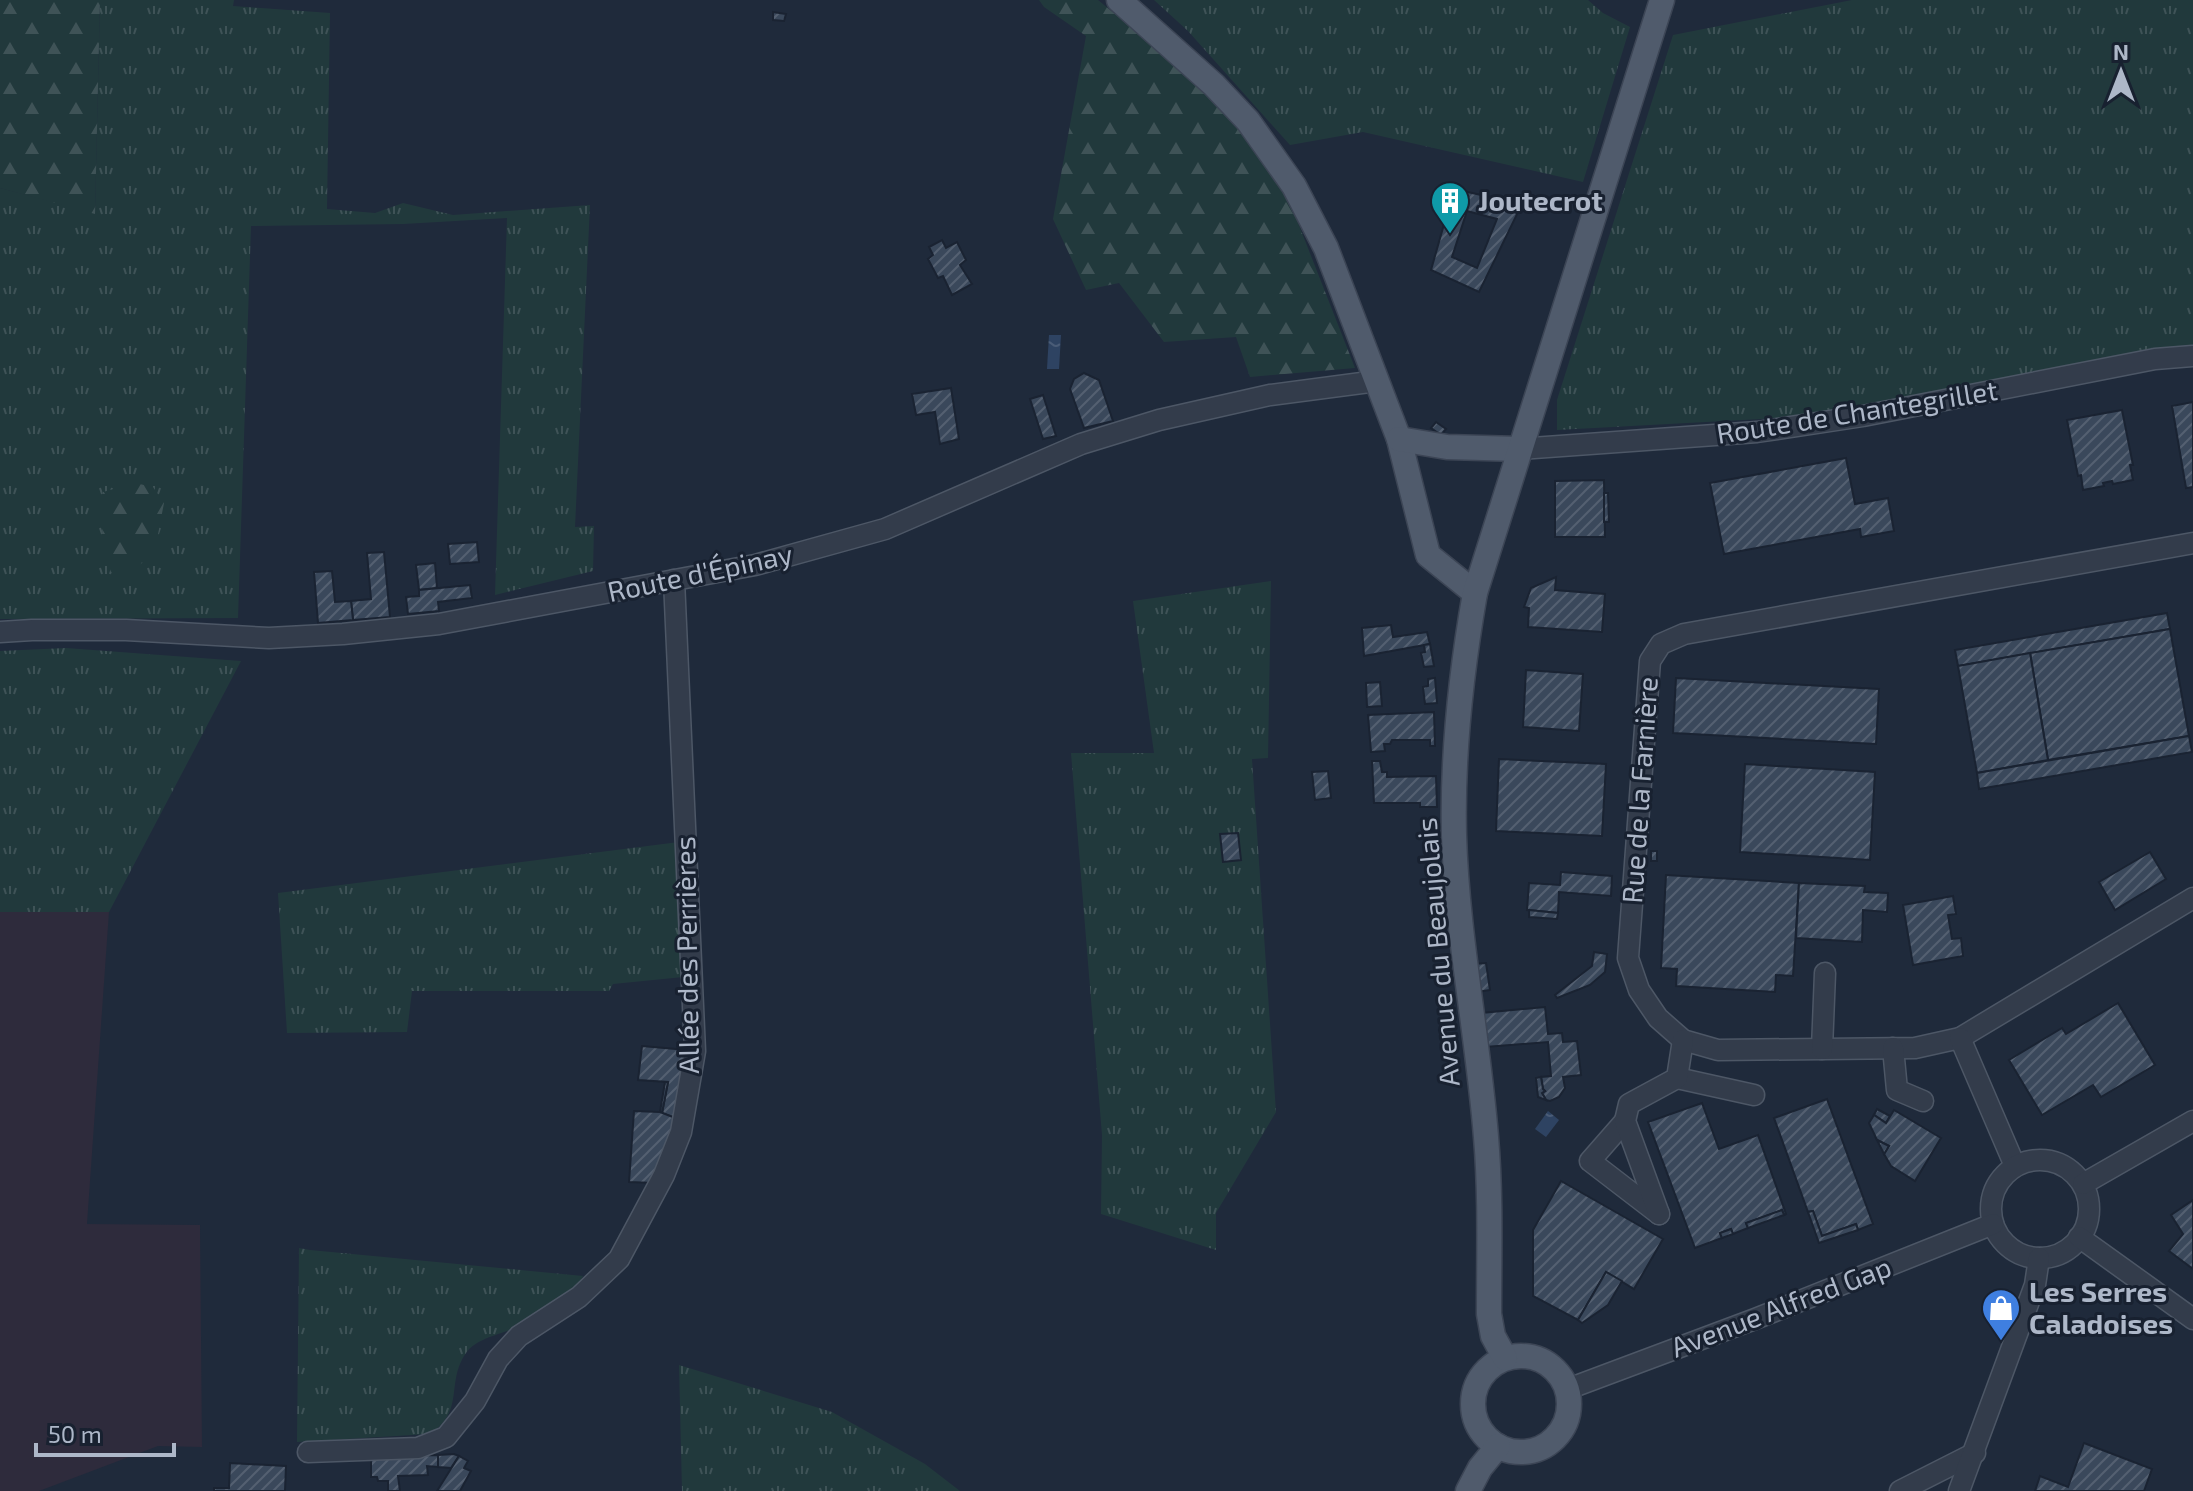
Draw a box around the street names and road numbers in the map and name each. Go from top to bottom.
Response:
street label: Route de Chantegrillet [1714,372,2000,450]
street label: Route d'Épinay [604,536,796,608]
street label: Rue de la Farnière [1614,676,1664,904]
street label: Avenue du Beaujolais [1408,816,1466,1088]
street label: Allée des Perrières [667,836,705,1074]
street label: Avenue Alfred Gap [1666,1248,1896,1364]

